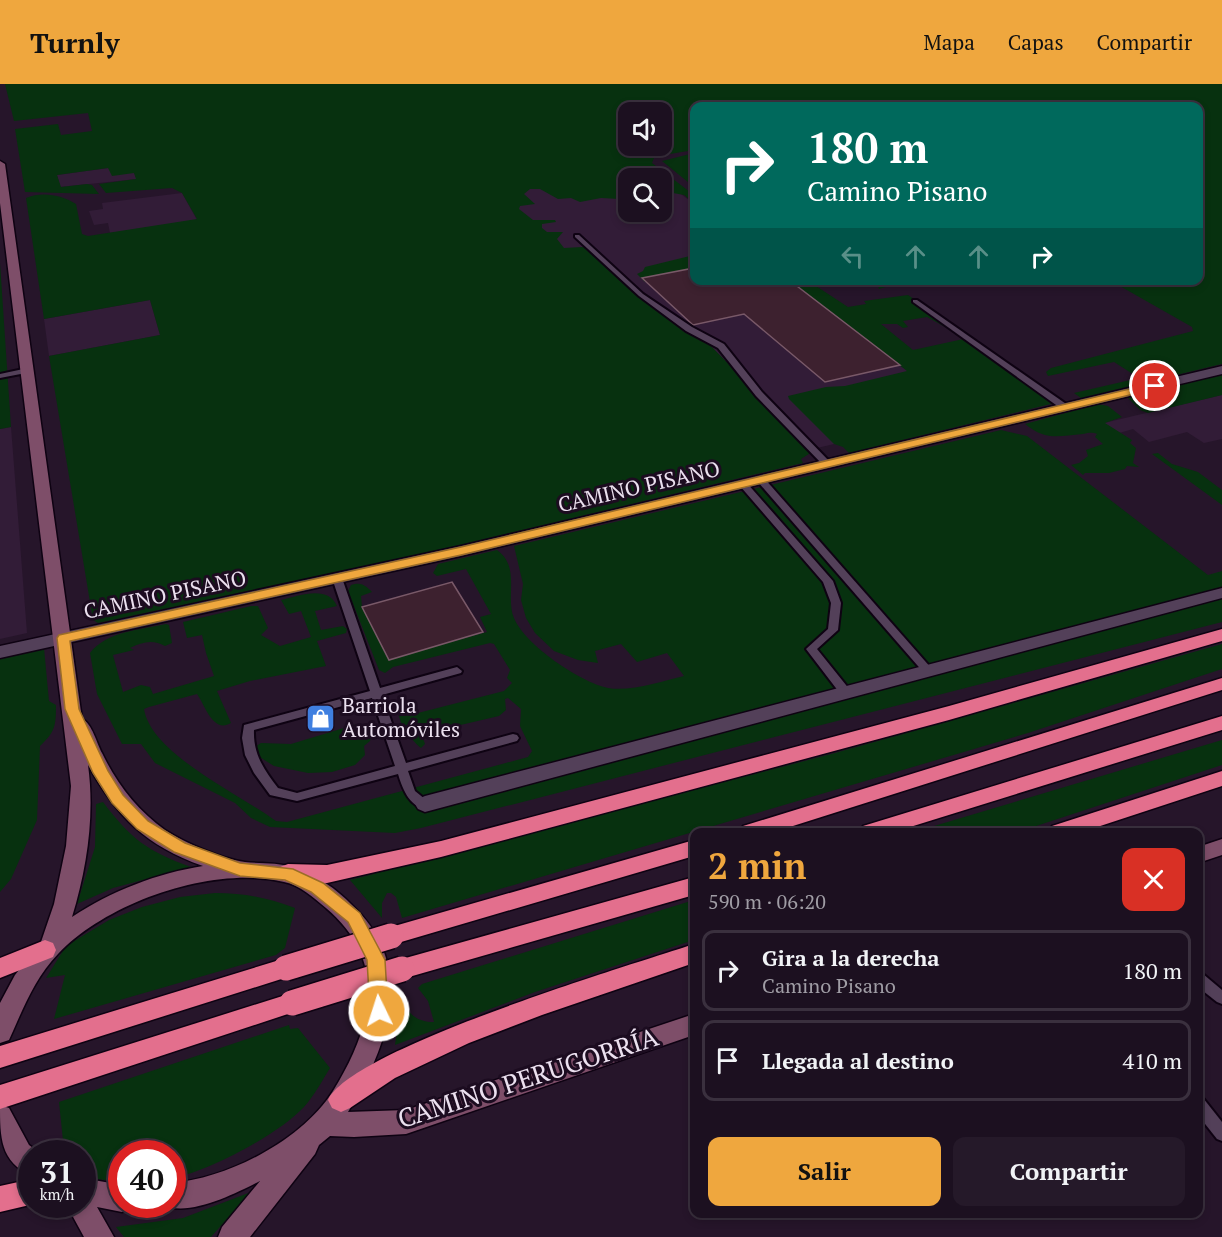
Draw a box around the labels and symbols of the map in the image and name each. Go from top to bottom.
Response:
pin [1129,360,1180,411]
street label: CAMINO PISANO [555,454,723,518]
street label: CAMINO PISANO [81,563,249,625]
place label: Barriola Automóviles [342,691,460,743]
shop icon: Barriola Automóviles [305,702,337,734]
position arrow [347,979,411,1043]
street label: CAMINO PERUGORRÍA [393,1019,663,1135]
speed limit sign: 40 [108,1140,186,1218]

